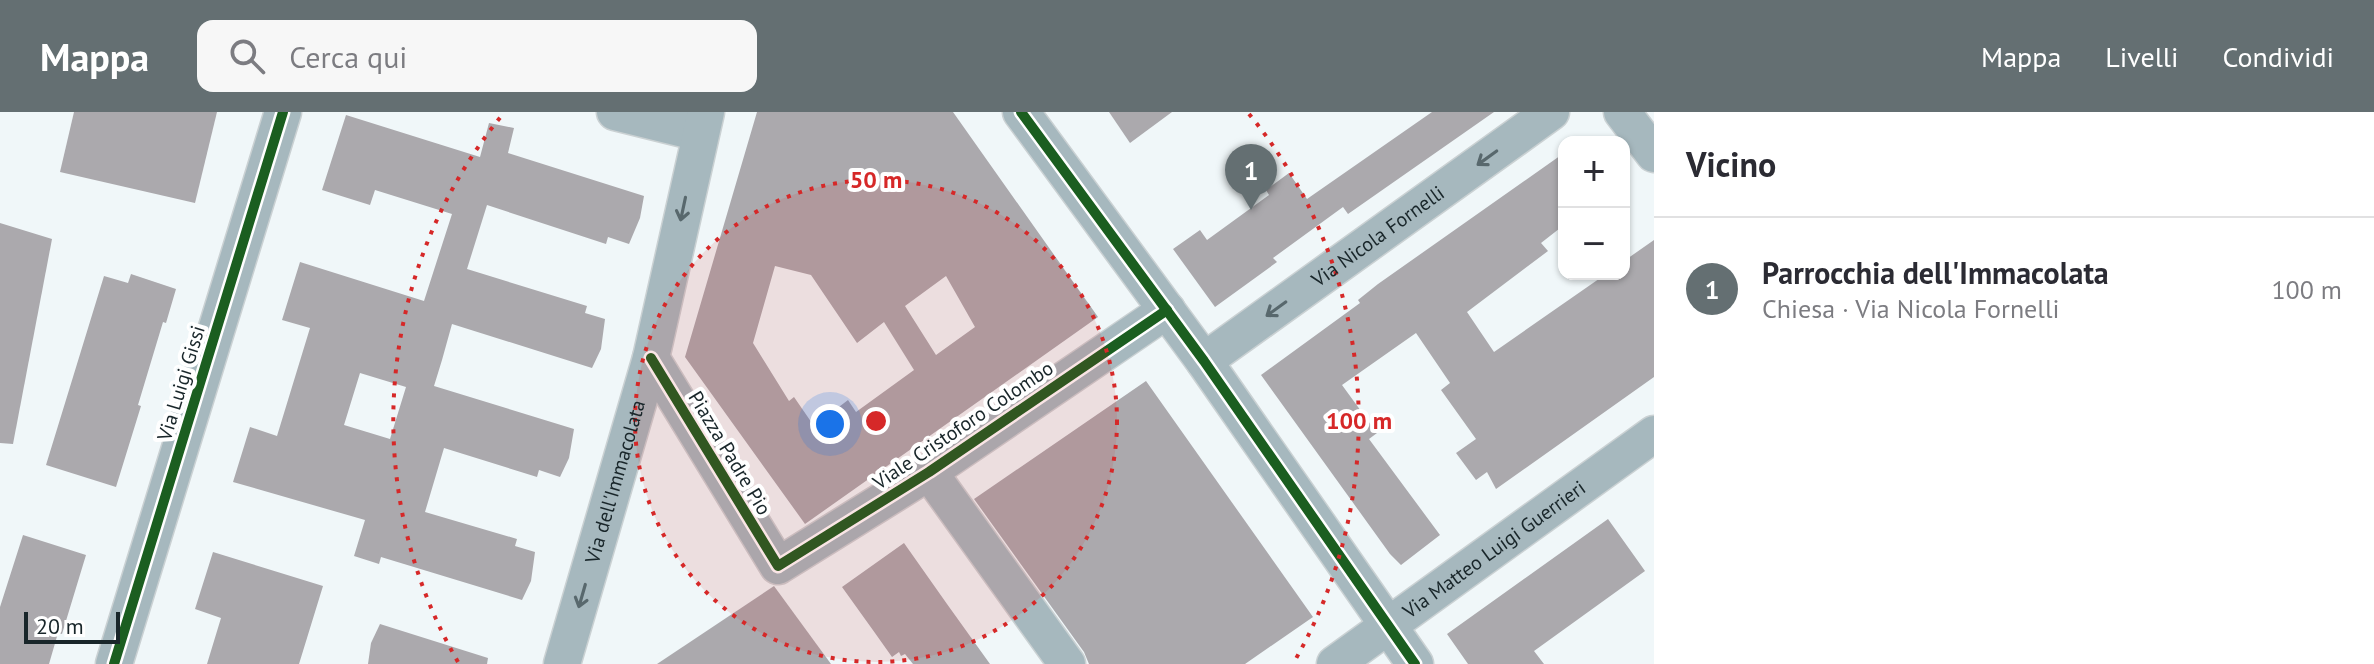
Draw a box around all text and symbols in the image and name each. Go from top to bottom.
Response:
search box [197,20,757,92]
text: Mappa [40,32,149,81]
icon: search [225,34,269,78]
text: Cerca qui [289,37,407,76]
text: Mappa [1981,38,2061,75]
text: Livelli [2105,38,2179,75]
text: Condividi [2223,38,2334,75]
map controls [1558,136,1630,280]
button: + [1558,136,1630,208]
text: Vicino [1686,142,1776,186]
pin: 1 [1225,144,1277,210]
one-way arrow [1477,149,1499,166]
text: 50 m [850,164,902,195]
street label: Via Nicola Fornelli [1306,180,1449,293]
one-way arrow [675,196,690,222]
button: − [1558,208,1630,280]
text: Parrocchia dell'Immacolata [1762,253,2109,292]
text: 1 [1705,273,1719,306]
text: 100 m [2271,273,2342,306]
text: Chiesa · Via Nicola Fornelli [1762,292,2059,325]
one-way arrow [1266,301,1288,317]
street label: Via Luigi Gissi [151,322,211,445]
street label: Viale Cristoforo Colombo [867,355,1058,496]
street label: Piazza Padre Pio [683,386,777,520]
street label: Via dell'Immacolata [579,397,651,567]
your location [810,404,850,444]
text: 100 m [1326,405,1392,436]
centre of rings [862,407,890,435]
street label: Via Matteo Luigi Guerrieri [1397,475,1591,625]
one-way arrow [574,583,589,609]
scale bar [24,608,120,644]
text: 20 m [36,612,84,640]

